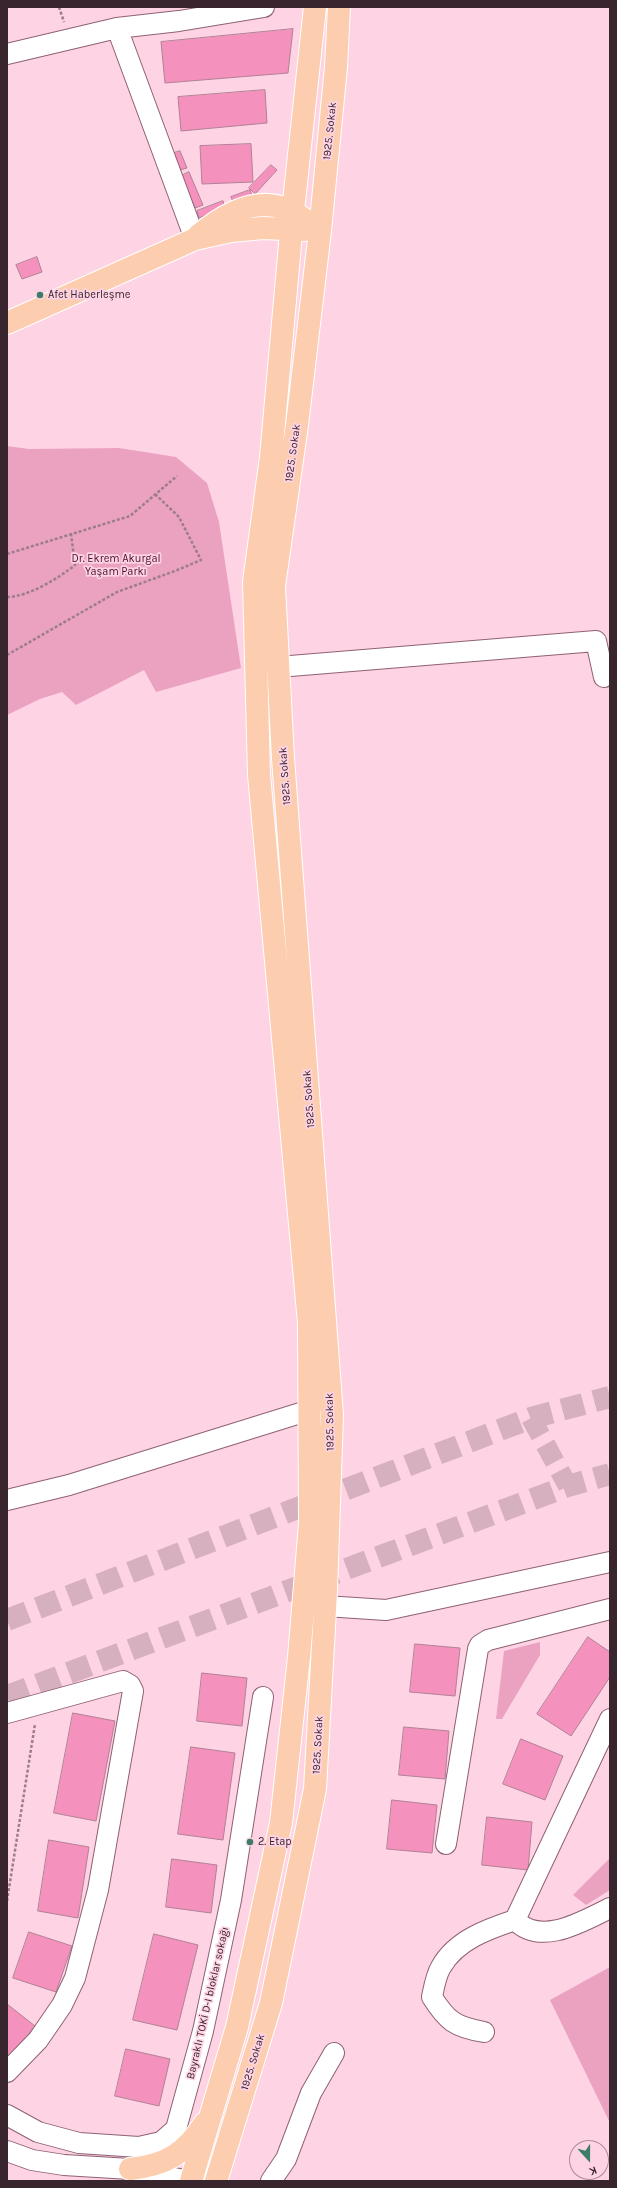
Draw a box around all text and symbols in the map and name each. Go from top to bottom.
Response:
street label: 1925. Sokak [320,101,340,161]
place label: Afet Haberleşme [48,288,130,302]
marker: Afet Haberleşme [35,290,45,300]
street label: 1925. Sokak [282,423,304,483]
park label: Dr. Ekrem Akurgal Yaşam Parkı [71,552,161,578]
street label: 1925. Sokak [276,746,294,806]
street label: 1925. Sokak [300,1069,318,1129]
street label: 1925. Sokak [323,1393,337,1451]
street label: 1925. Sokak [310,1716,326,1774]
place label: 2. Etap [258,1835,292,1849]
marker: 2. Etap [245,1837,255,1847]
street label: Bayraklı TOKİ D-I bloklar sokağı [184,1925,232,2081]
street label: 1925. Sokak [238,2032,268,2092]
north arrow [569,2140,609,2180]
text: K [587,2163,599,2178]

